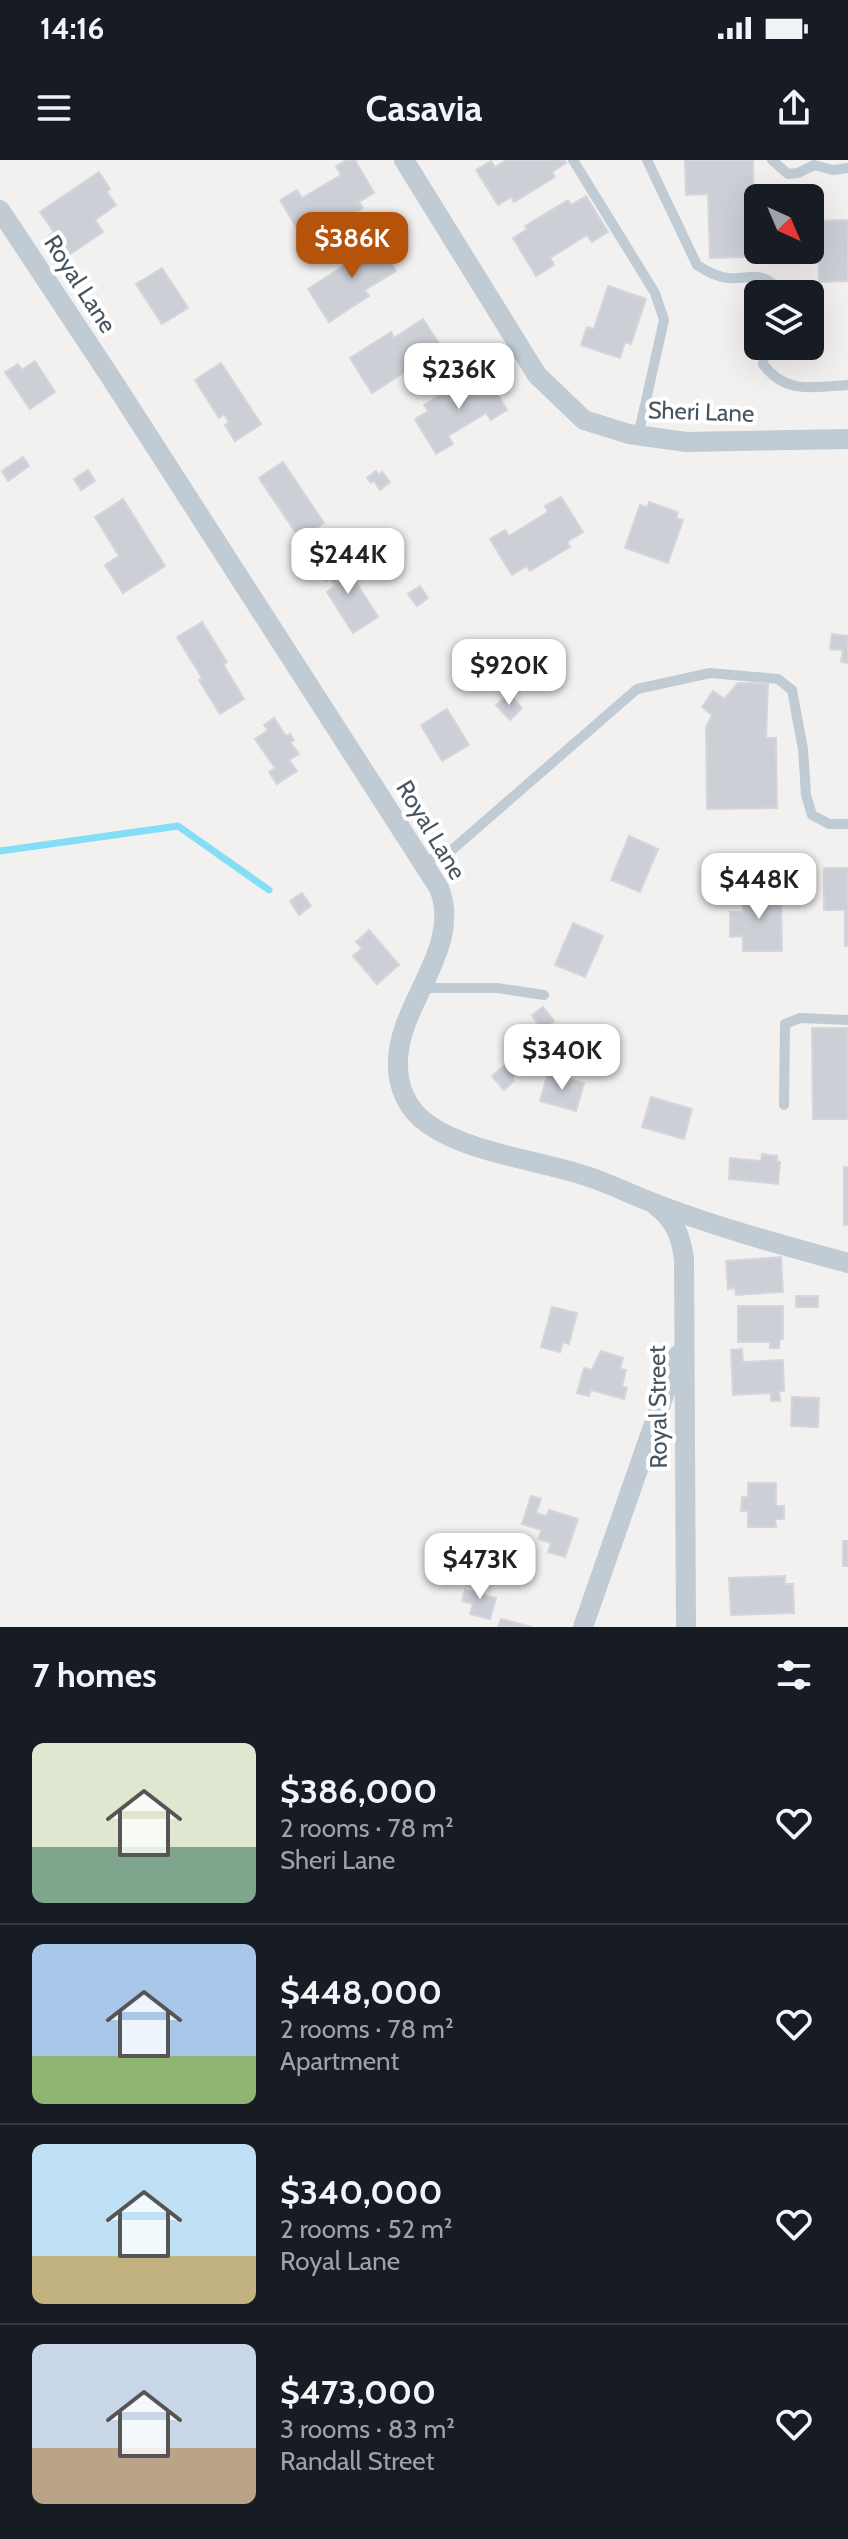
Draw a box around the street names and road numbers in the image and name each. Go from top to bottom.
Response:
street label: Royal Lane [38,229,123,338]
street label: Sheri Lane [647,395,755,428]
street label: Royal Lane [390,775,472,885]
street label: Royal Street [642,1345,673,1469]

